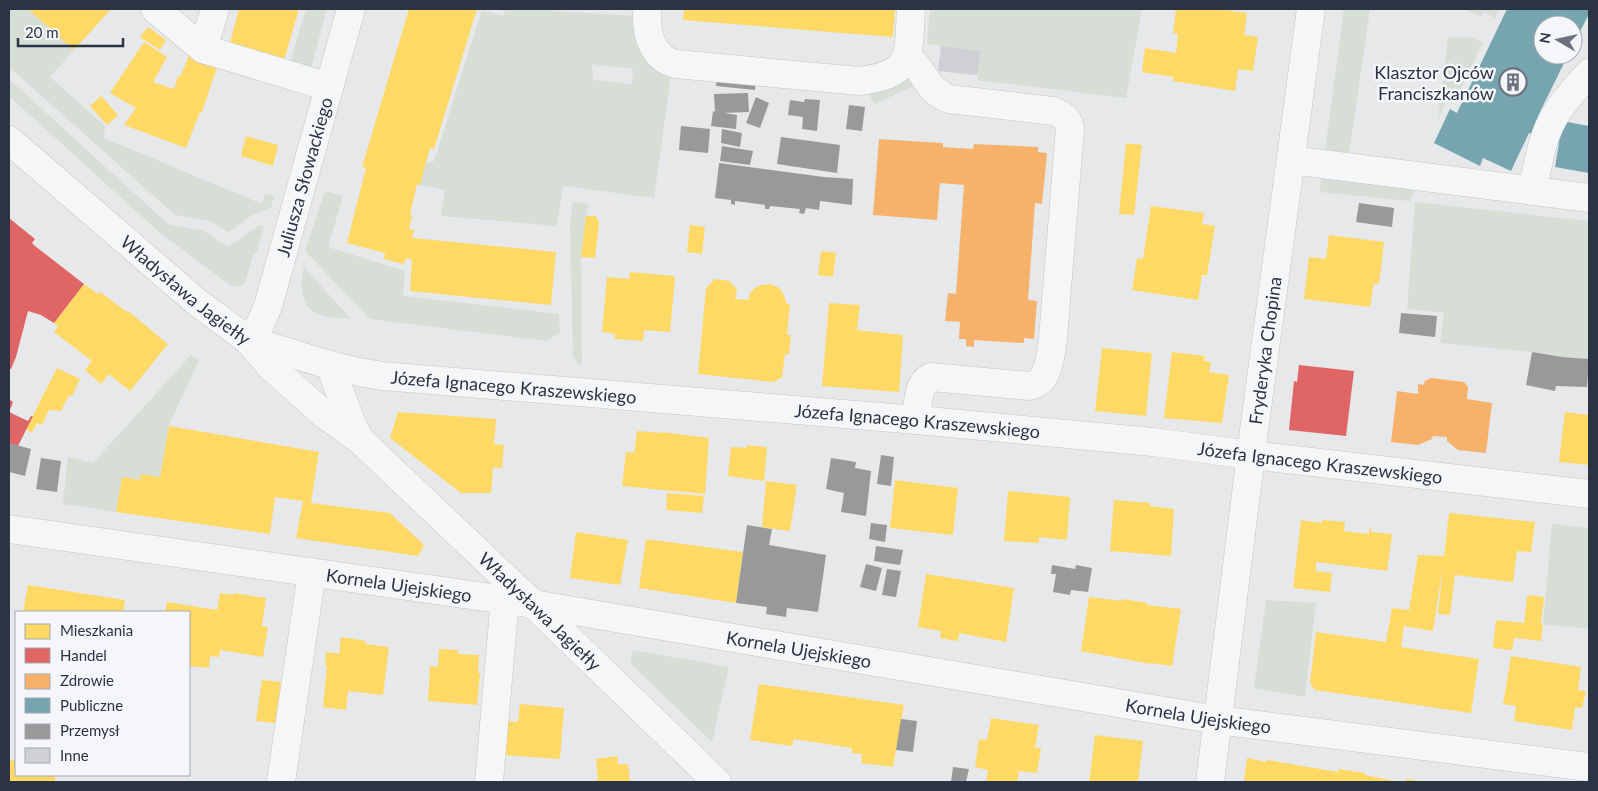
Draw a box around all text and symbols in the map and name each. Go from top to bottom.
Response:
scale bar [18,15,122,47]
north arrow [1533,15,1583,65]
text: 20 m [25,23,59,41]
text: N [1535,31,1554,45]
place label: Klasztor Ojców Franciszkanów [1374,61,1494,104]
building icon: Klasztor Ojców Franciszkanów [1498,67,1528,97]
street label: Juliusza Słowackiego [271,94,337,259]
street label: Władysława Jagiełły [116,230,256,350]
street label: Fryderyka Chopina [1244,275,1286,426]
street label: Józefa Ignacego Kraszewskiego [390,366,637,408]
street label: Józefa Ignacego Kraszewskiego [794,399,1041,442]
street label: Józefa Ignacego Kraszewskiego [1196,437,1444,488]
street label: Władysława Jagiełły [474,547,606,676]
street label: Kornela Ujejskiego [325,564,473,606]
legend [15,611,190,776]
text: Mieszkania [60,621,133,639]
street label: Kornela Ujejskiego [725,626,873,672]
text: Handel [60,646,107,664]
text: Zdrowie [60,671,114,689]
street label: Kornela Ujejskiego [1124,694,1272,738]
text: Publiczne [60,696,123,714]
text: Przemysł [60,721,120,739]
text: Inne [60,746,89,764]

